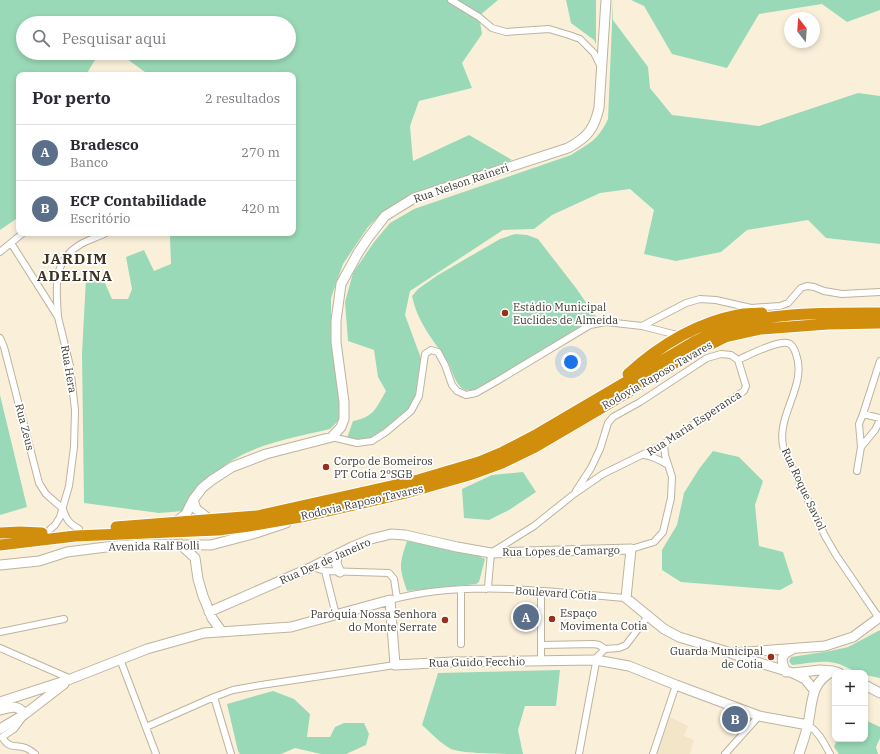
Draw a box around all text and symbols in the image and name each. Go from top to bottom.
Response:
north arrow [784,12,820,48]
search box [16,16,296,60]
icon: search [30,27,52,49]
text: Pesquisar aqui [62,29,166,48]
text: Por perto [32,87,111,109]
text: 2 resultados [205,90,280,107]
text: Bradesco [70,135,139,154]
text: A [40,144,50,161]
text: 270 m [241,144,280,161]
text: Banco [70,154,108,171]
street label: Rua Nelson Raineri [412,160,511,206]
text: ECP Contabilidade [70,191,207,210]
text: B [40,200,50,217]
text: 420 m [241,200,280,217]
text: Escritório [70,210,130,227]
district label: JARDIM ADELINA [37,249,113,285]
place label: Estádio Municipal Euclides de Almeida [513,300,618,327]
marker: Estádio Municipal Euclides de Almeida [500,308,510,318]
street label: Rodovia Raposo Tavares [599,338,715,412]
street label: Rua Hera [58,344,80,394]
your location [561,352,581,372]
street label: Rua Maria Esperanca [644,387,744,459]
street label: Rua Zeus [12,402,38,452]
street label: Rua Roque Saviol [779,446,829,532]
place label: Corpo de Bomeiros PT Cotia 2ºSGB [334,454,433,481]
marker: Corpo de Bomeiros PT Cotia 2ºSGB [321,462,331,472]
street label: Rodovia Raposo Tavares [299,481,425,523]
street label: Rua Dez de Janeiro [277,535,373,587]
street label: Avenida Ralf Bolli [108,538,200,554]
street label: Rua Lopes de Camargo [502,543,620,559]
street label: Boulevard Cotia [515,583,597,603]
pin: A [513,602,539,632]
place label: Espaço Movimenta Cotia [560,606,647,633]
place label: Paróquia Nossa Senhora do Monte Serrate [310,607,437,634]
marker: Espaço Movimenta Cotia [547,614,557,624]
marker: Paróquia Nossa Senhora do Monte Serrate [440,615,450,625]
place label: Guarda Municipal de Cotia [670,644,763,671]
marker: Guarda Municipal de Cotia [766,652,776,662]
street label: Rua Guido Fecchio [429,654,525,670]
map controls [832,670,868,742]
button: + [832,670,868,706]
pin: B [722,704,748,734]
button: − [832,706,868,742]

